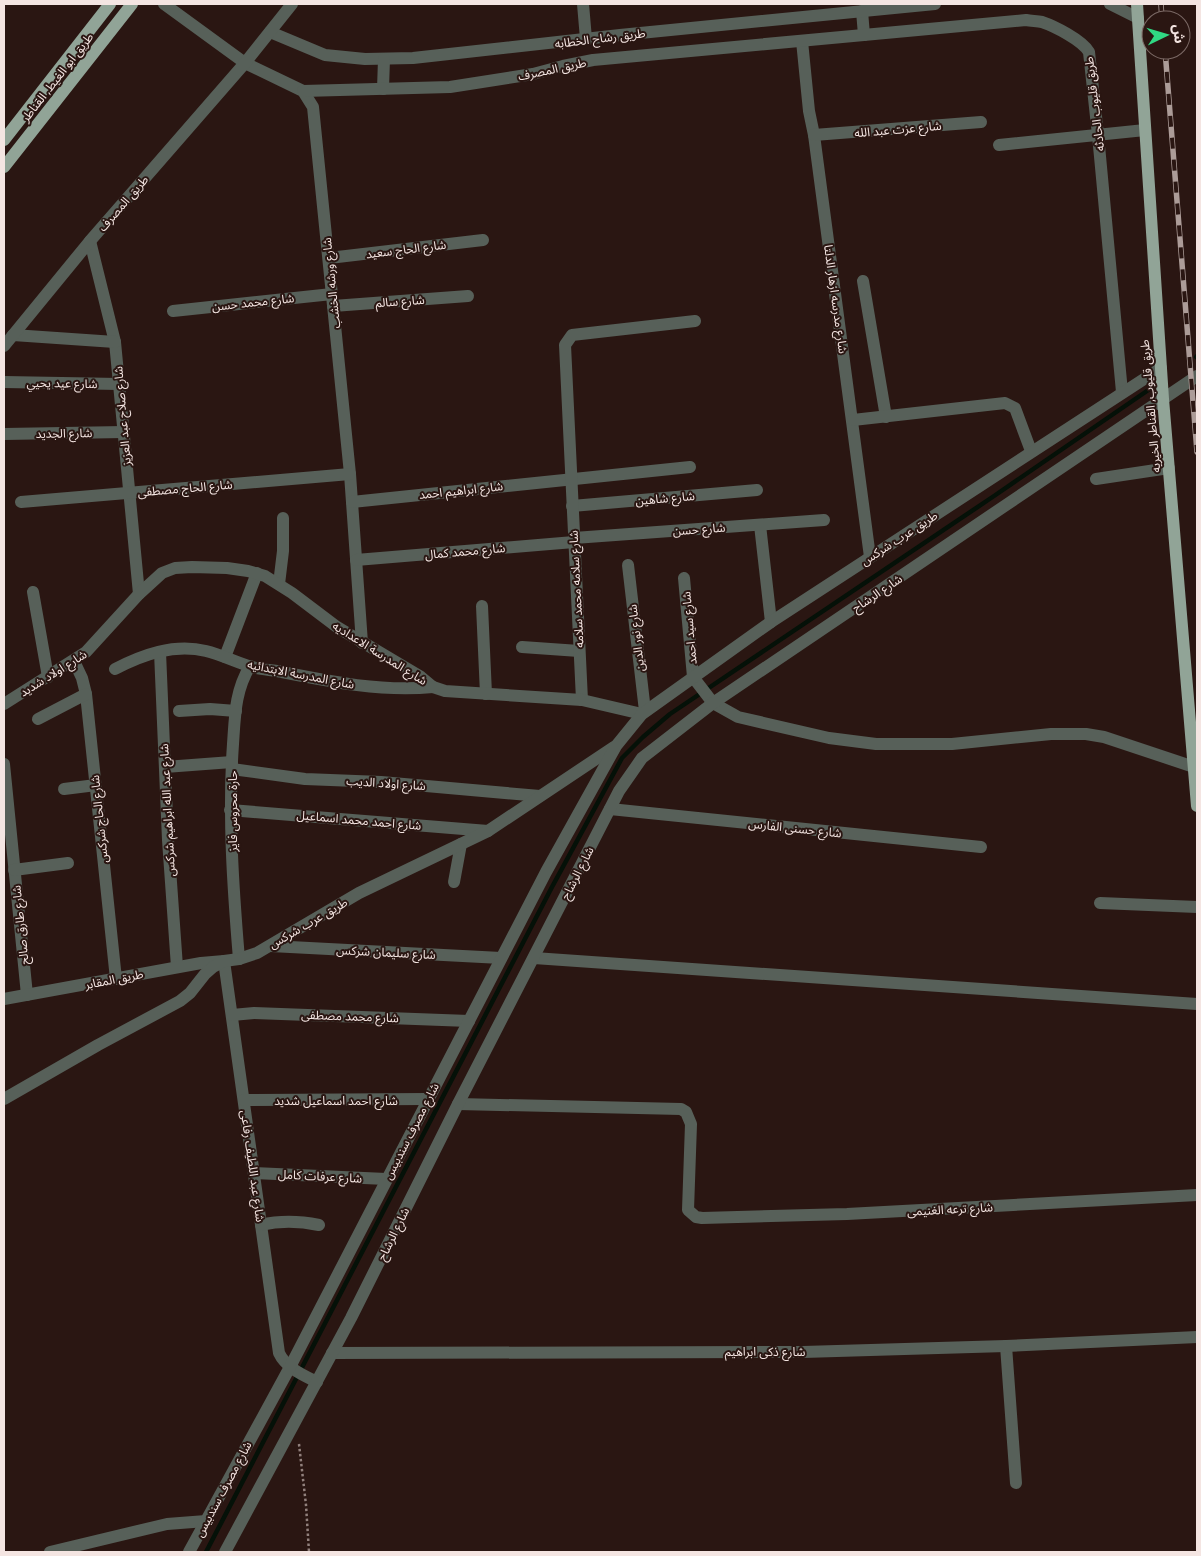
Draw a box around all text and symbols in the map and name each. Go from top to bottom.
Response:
north arrow [1141,10,1191,60]
text: ش [1169,23,1190,44]
street label: طريق رشاح الخطابه [554,24,646,53]
street label: طريق ابو الغيط, القناطر [16,29,97,126]
street label: طريق المصرف [516,53,588,85]
street label: طريق قليوب الحادثه [1080,56,1108,152]
street label: شارع عزت عبد الله [854,117,942,142]
street label: طريق المصرف [94,171,152,235]
street label: شارع الحاج سعيد [365,236,447,263]
street label: شارع ورشه الخشب [318,237,345,329]
street label: شارع مدرسه ازهار الدلتا [819,243,852,355]
street label: شارع محمد حسن [211,289,295,316]
street label: شارع سالم [375,291,425,312]
street label: طريق قليوب, القناطر الخيريه [1136,339,1164,473]
street label: شارع صلاح عبد العزيز [109,365,136,468]
street label: شارع عيد يحيي [26,374,98,394]
street label: شارع الجديد [36,424,92,443]
street label: شارع الحاج مصطفى [137,475,233,502]
street label: شارع ابراهيم احمد [418,477,504,504]
street label: شارع شاهين [635,487,695,510]
street label: طريق عرب شركس [857,507,941,569]
street label: شارع حسن [672,519,726,540]
street label: شارع سلامه محمد سلامه [564,530,589,648]
street label: شارع محمد كمال [424,539,506,564]
street label: شارع الرشاح [848,570,906,617]
street label: شارع سيد احمد [677,591,702,665]
street label: شارع نور الدين [623,603,650,673]
street label: شارع المدرسة الاعداديه [329,617,430,690]
street label: شارع اولاد شديد [16,646,90,701]
street label: شارع المدرسة الابتدائيه [246,655,356,694]
street label: شارع عبد الله ابراهيم شركس [155,743,180,877]
street label: حارة محروس فايز [224,770,241,853]
street label: شارع اولاد الديب [346,772,426,795]
street label: شارع الحاج شركس [86,774,113,864]
street label: شارع احمد محمد اسماعيل [296,806,422,835]
street label: شارع حسنى الفارس [747,815,843,842]
street label: شارع الرشاح [556,844,599,903]
street label: شارع طارق صالح [7,884,34,966]
street label: طريق عرب شركس [265,893,351,953]
street label: شارع سليمان شركس [336,941,436,964]
street label: طريق المقابر [82,965,145,993]
street label: شارع محمد مصطفى [301,1006,399,1027]
street label: شارع مصرف سندبيس [379,1080,444,1183]
street label: شارع احمد اسماعيل شديد [274,1092,398,1110]
street label: شارع عبد اللطيف رفاعى [236,1109,269,1223]
street label: شارع عرفات كامل [277,1165,363,1188]
street label: شارع ترعه الغنيمى [907,1198,994,1221]
street label: شارع الرشاح [373,1204,414,1264]
street label: شارع ذكى ابراهيم [725,1343,805,1361]
street label: شارع مصرف سندبيس [191,1438,256,1540]

